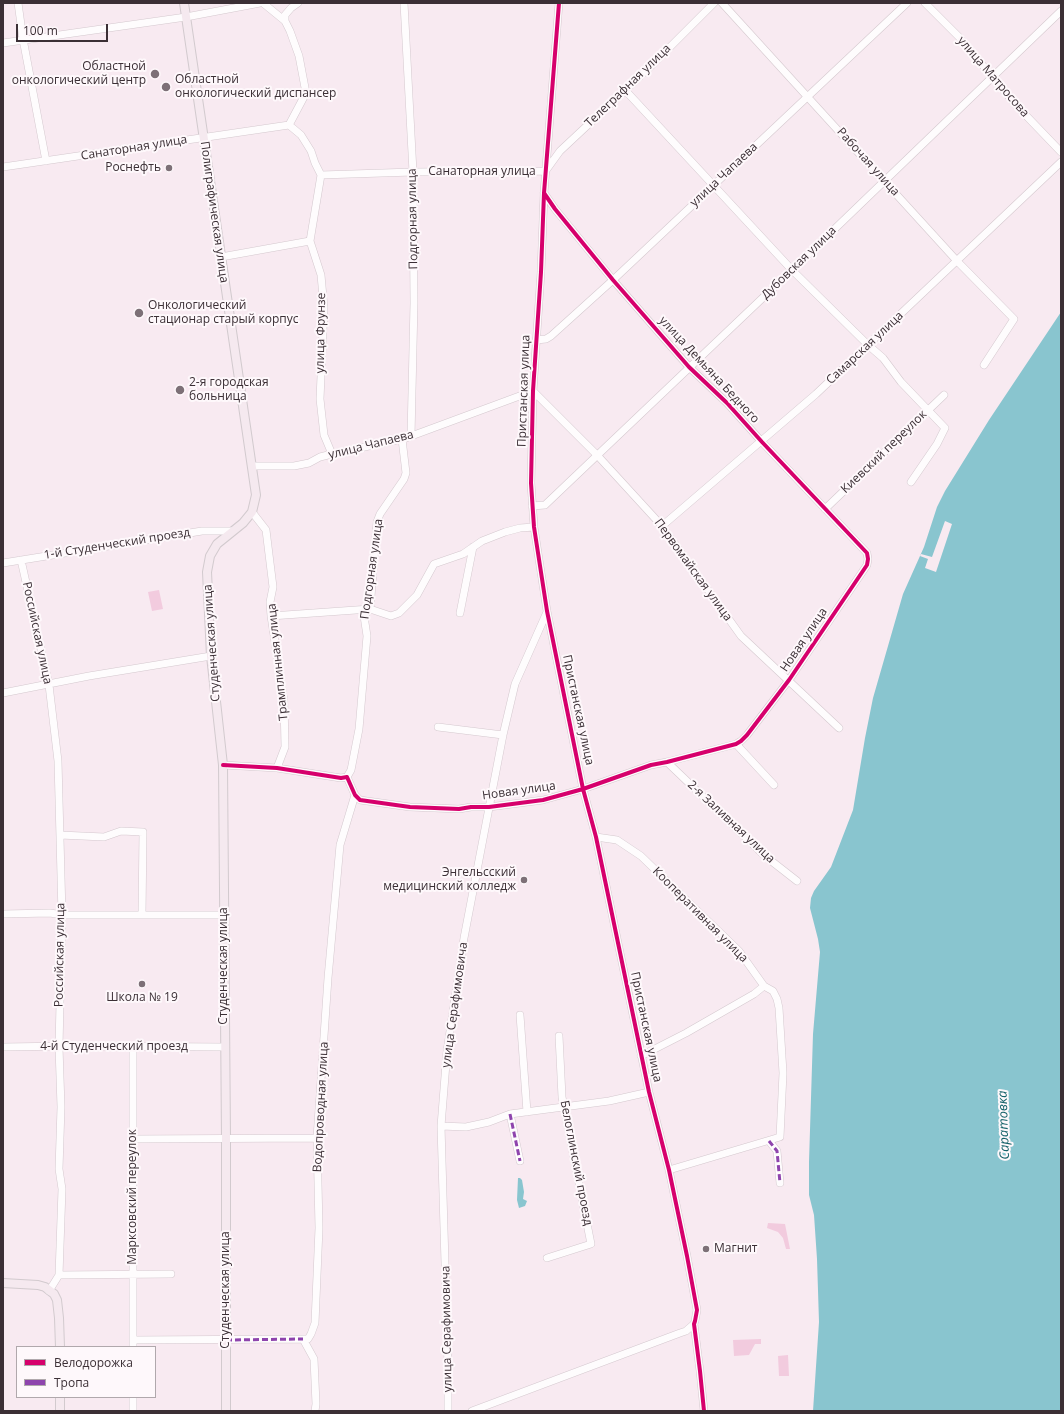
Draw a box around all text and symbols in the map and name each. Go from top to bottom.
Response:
scale bar [18,16,110,42]
text: 100 m [23,22,58,39]
street label: улица Матросова [954,34,1032,120]
street label: Телеграфная улица [582,41,674,131]
place label: Областной онкологический центр [12,60,146,88]
marker: Областной онкологический центр [149,68,161,80]
place label: Областной онкологический диспансер [175,73,336,101]
marker: Областной онкологический диспансер [160,81,172,93]
street label: Рабочая улица [834,125,902,199]
street label: Санаторная улица [80,132,188,164]
street label: Полиграфическая улица [197,140,231,284]
street label: улица Чапаева [687,140,761,210]
place label: Роснефть [105,161,161,175]
marker: Роснефть [164,163,174,173]
street label: Санаторная улица [428,165,536,179]
street label: Подгорная улица [405,168,421,270]
street label: Дубовская улица [759,224,839,302]
street label: улица Фрунзе [313,292,329,374]
place label: Онкологический стационар старый корпус [148,299,298,327]
marker: Онкологический стационар старый корпус [133,307,145,319]
street label: Самарская улица [823,309,907,387]
street label: улица Демьяна Бедного [656,314,762,426]
street label: Пристанская улица [515,335,533,447]
place label: 2-я городская больница [189,376,269,404]
marker: 2-я городская больница [174,384,186,396]
street label: Киевский переулок [838,407,930,497]
street label: улица Чапаева [327,427,415,463]
street label: Первомайская улица [651,516,735,624]
street label: Подгорная улица [358,518,386,620]
street label: 1-й Студенческий проезд [43,525,191,563]
street label: Российская улица [19,581,55,685]
street label: Студенческая улица [201,584,223,702]
street label: Трамплинная улица [265,603,291,721]
street label: Новая улица [777,605,831,675]
street label: Пристанская улица [559,654,597,766]
street label: 2-я Заливная улица [684,778,778,866]
street label: Новая улица [481,779,557,803]
street label: Кооперативная улица [649,864,751,966]
place label: Энгельсский медицинский колледж [383,866,516,894]
marker: Энгельсский медицинский колледж [519,875,529,885]
street label: Российская улица [52,903,68,1007]
street label: Студенческая улица [217,907,231,1025]
street label: улица Серафимовича [439,941,471,1069]
street label: Пристанская улица [627,971,665,1083]
marker: Школа № 19 [137,979,147,989]
place label: Школа № 19 [106,991,178,1005]
street label: 4-й Студенческий проезд [40,1040,188,1054]
street label: Водопроводная улица [310,1041,332,1173]
water label: Саратовка [995,1090,1013,1160]
street label: Белоглинский проезд [557,1099,595,1227]
street label: Марксовский переулок [126,1129,140,1265]
street label: Студенческая улица [219,1231,233,1349]
place label: Магнит [714,1242,758,1256]
marker: Магнит [701,1244,711,1254]
street label: улица Серафимовича [439,1265,455,1393]
legend [16,1346,156,1398]
text: Велодорожка [54,1354,133,1371]
text: Тропа [54,1374,89,1391]

